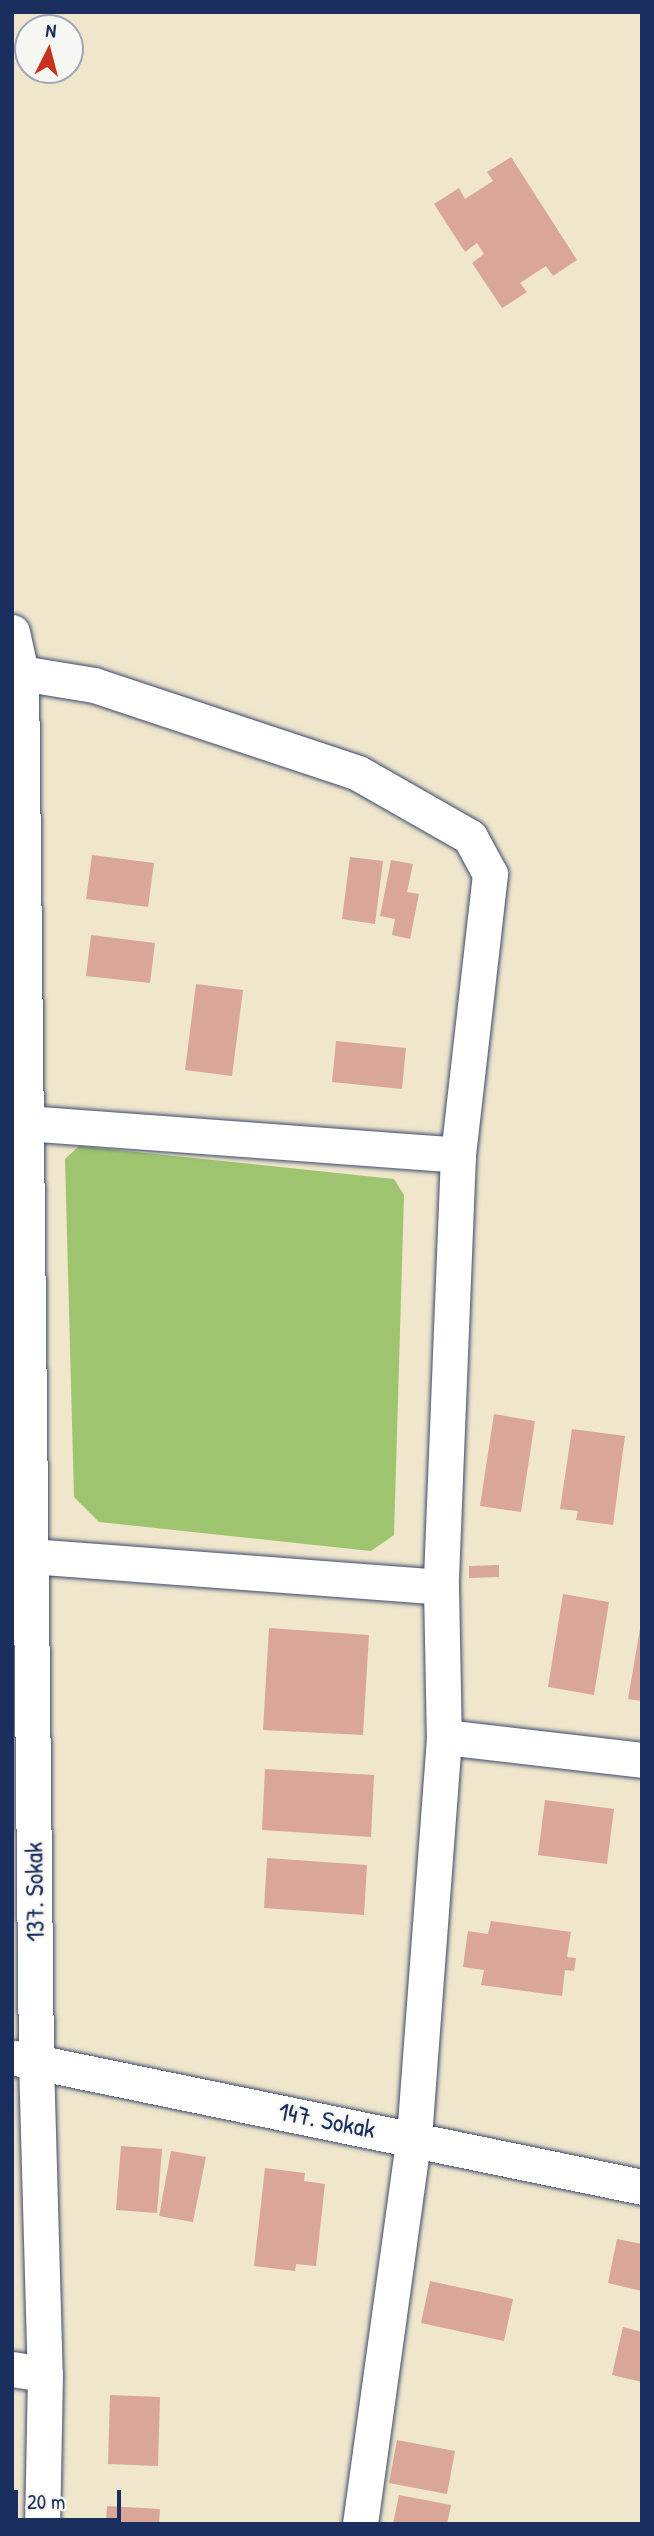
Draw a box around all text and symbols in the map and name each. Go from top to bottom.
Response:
north arrow [14,14,84,84]
text: N [45,17,57,44]
street label: 137. Sokak [18,1842,50,1942]
street label: 147. Sokak [276,2095,378,2145]
scale bar [18,2476,124,2520]
text: 20 m [27,2487,65,2516]

